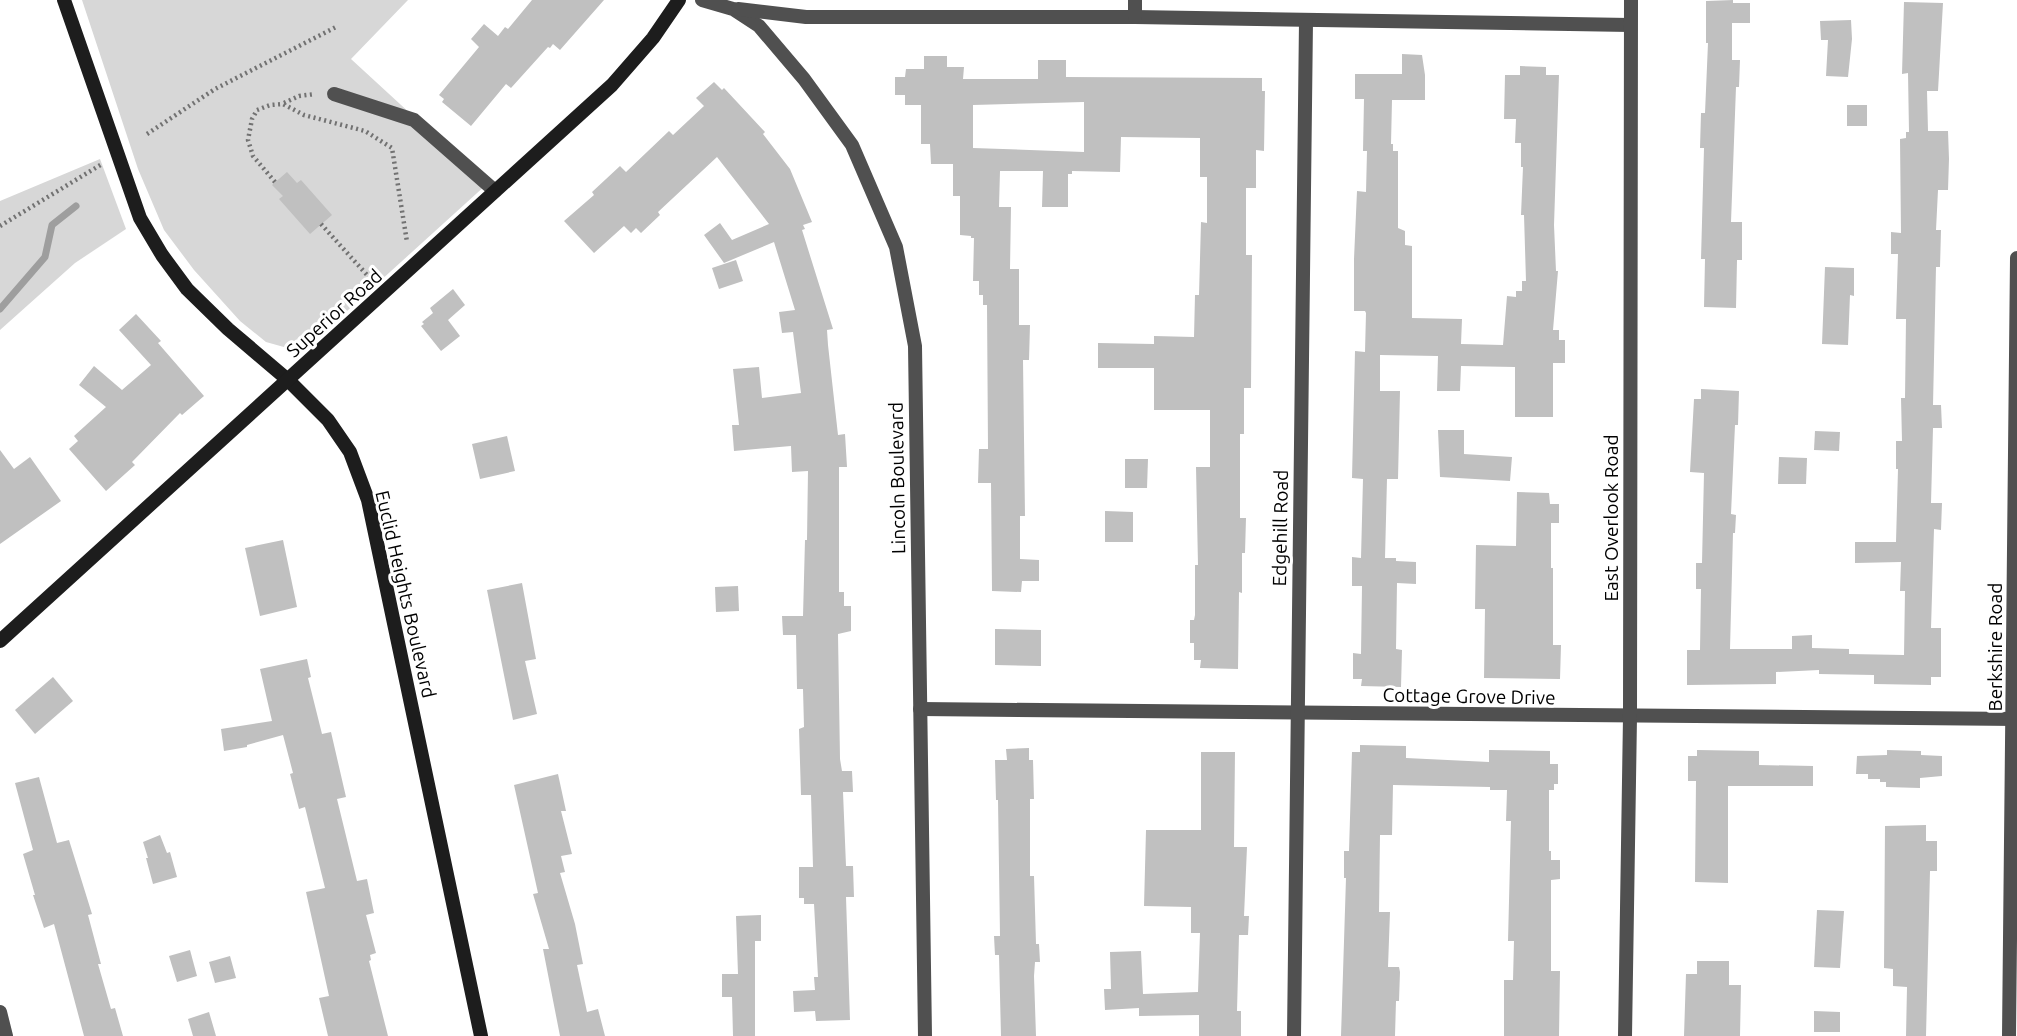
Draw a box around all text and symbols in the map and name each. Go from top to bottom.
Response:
street label: Superior Road [282,264,386,362]
street label: Lincoln Boulevard [885,402,909,554]
street label: East Overlook Road [1600,434,1622,602]
street label: Edgehill Road [1268,470,1292,586]
street label: Euclid Heights Boulevard [371,488,441,700]
street label: Berkshire Road [1984,583,2006,711]
street label: Cottage Grove Drive [1382,683,1556,709]

